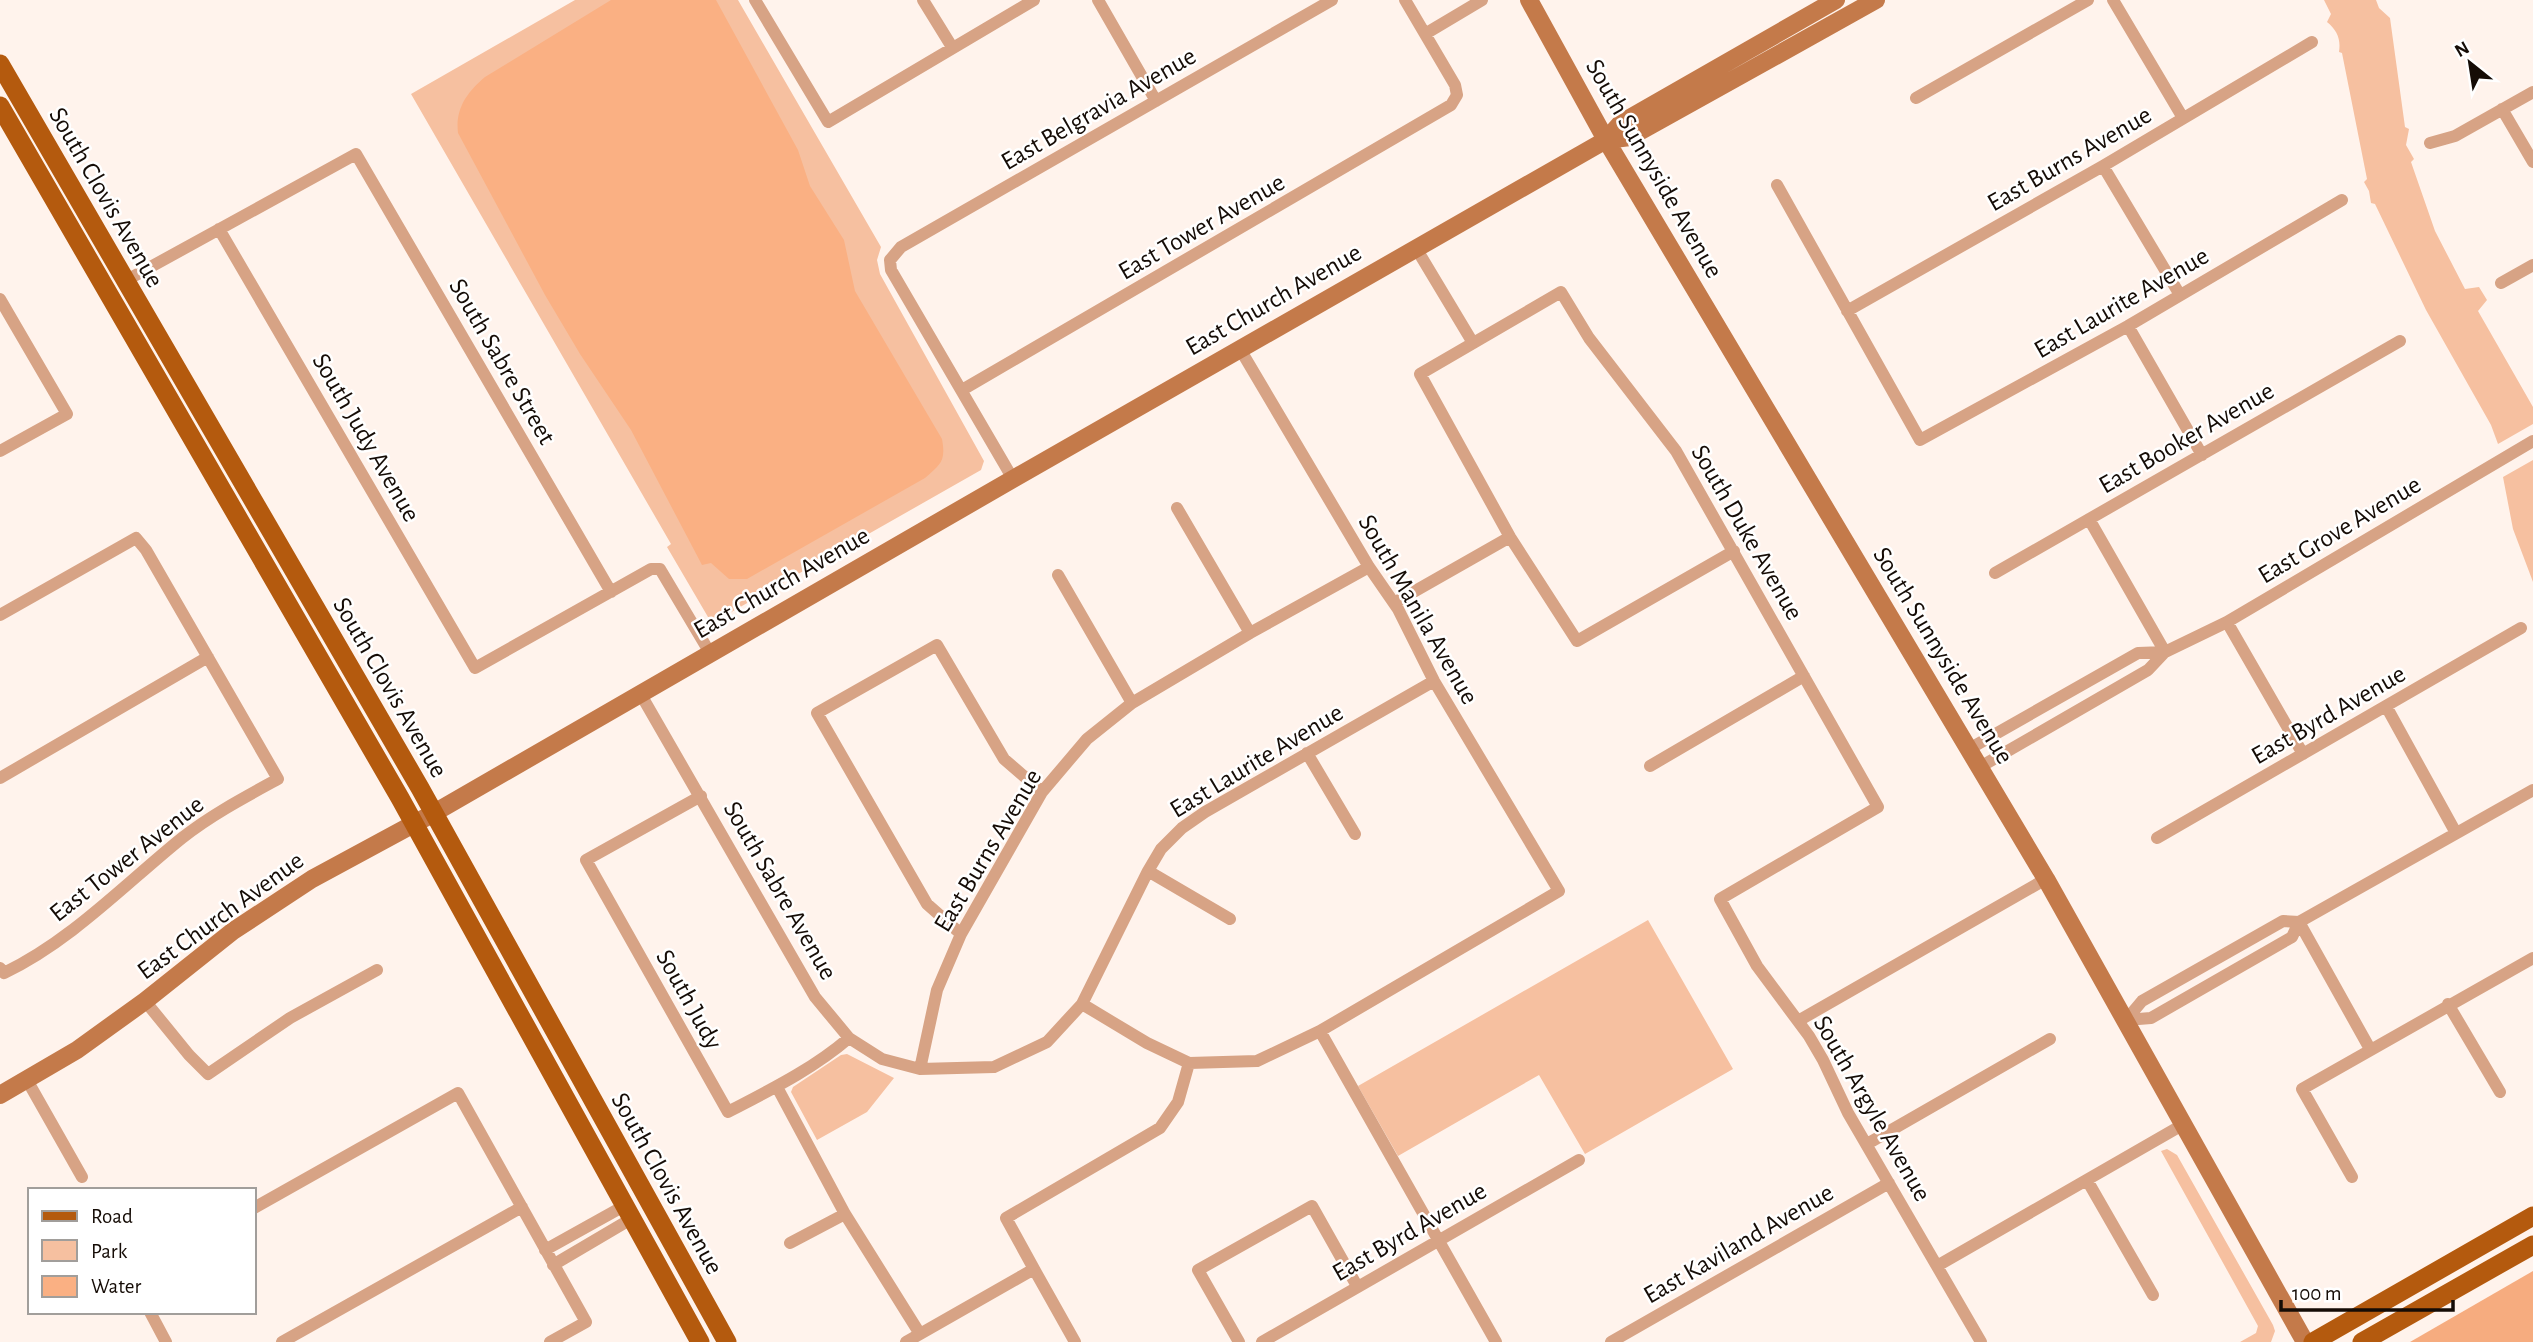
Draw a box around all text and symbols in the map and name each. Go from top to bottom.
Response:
north arrow [2435,28,2505,98]
text: N [2452,38,2473,61]
street label: East Belgravia Avenue [997,43,1200,175]
street label: South Sunnyside Avenue [1581,55,1727,282]
street label: East Burns Avenue [1983,101,2156,216]
street label: South Clovis Avenue [44,103,168,292]
street label: East Tower Avenue [1114,169,1289,285]
street label: East Church Avenue [1181,239,1366,361]
street label: East Laurite Avenue [2030,242,2213,363]
street label: South Sabre Street [444,274,560,449]
street label: South Judy Avenue [307,349,425,526]
street label: East Booker Avenue [2095,377,2278,498]
street label: South Duke Avenue [1687,441,1808,624]
street label: East Grove Avenue [2254,471,2425,589]
street label: South Manila Avenue [1353,510,1483,709]
street label: East Church Avenue [689,522,874,644]
street label: South Sunnyside Avenue [1868,543,2018,768]
street label: South Clovis Avenue [328,593,452,782]
street label: East Byrd Avenue [2247,660,2410,769]
street label: East Laurite Avenue [1165,699,1348,823]
street label: East Burns Avenue [929,765,1047,936]
street label: East Tower Avenue [45,791,208,927]
street label: South Sabre Avenue [719,797,842,984]
street label: East Church Avenue [133,847,308,985]
street label: South Judy [651,945,727,1054]
street label: South Argyle Avenue [1809,1011,1936,1206]
street label: South Clovis Avenue [606,1088,728,1279]
street label: East Byrd Avenue [1328,1177,1491,1286]
street label: East Kaviland Avenue [1639,1179,1838,1309]
legend [28,1188,256,1314]
text: Road [91,1206,133,1227]
text: Park [91,1241,128,1262]
scale bar [2281,1268,2452,1312]
text: Water [91,1276,141,1297]
text: 100 m [2292,1283,2342,1304]

